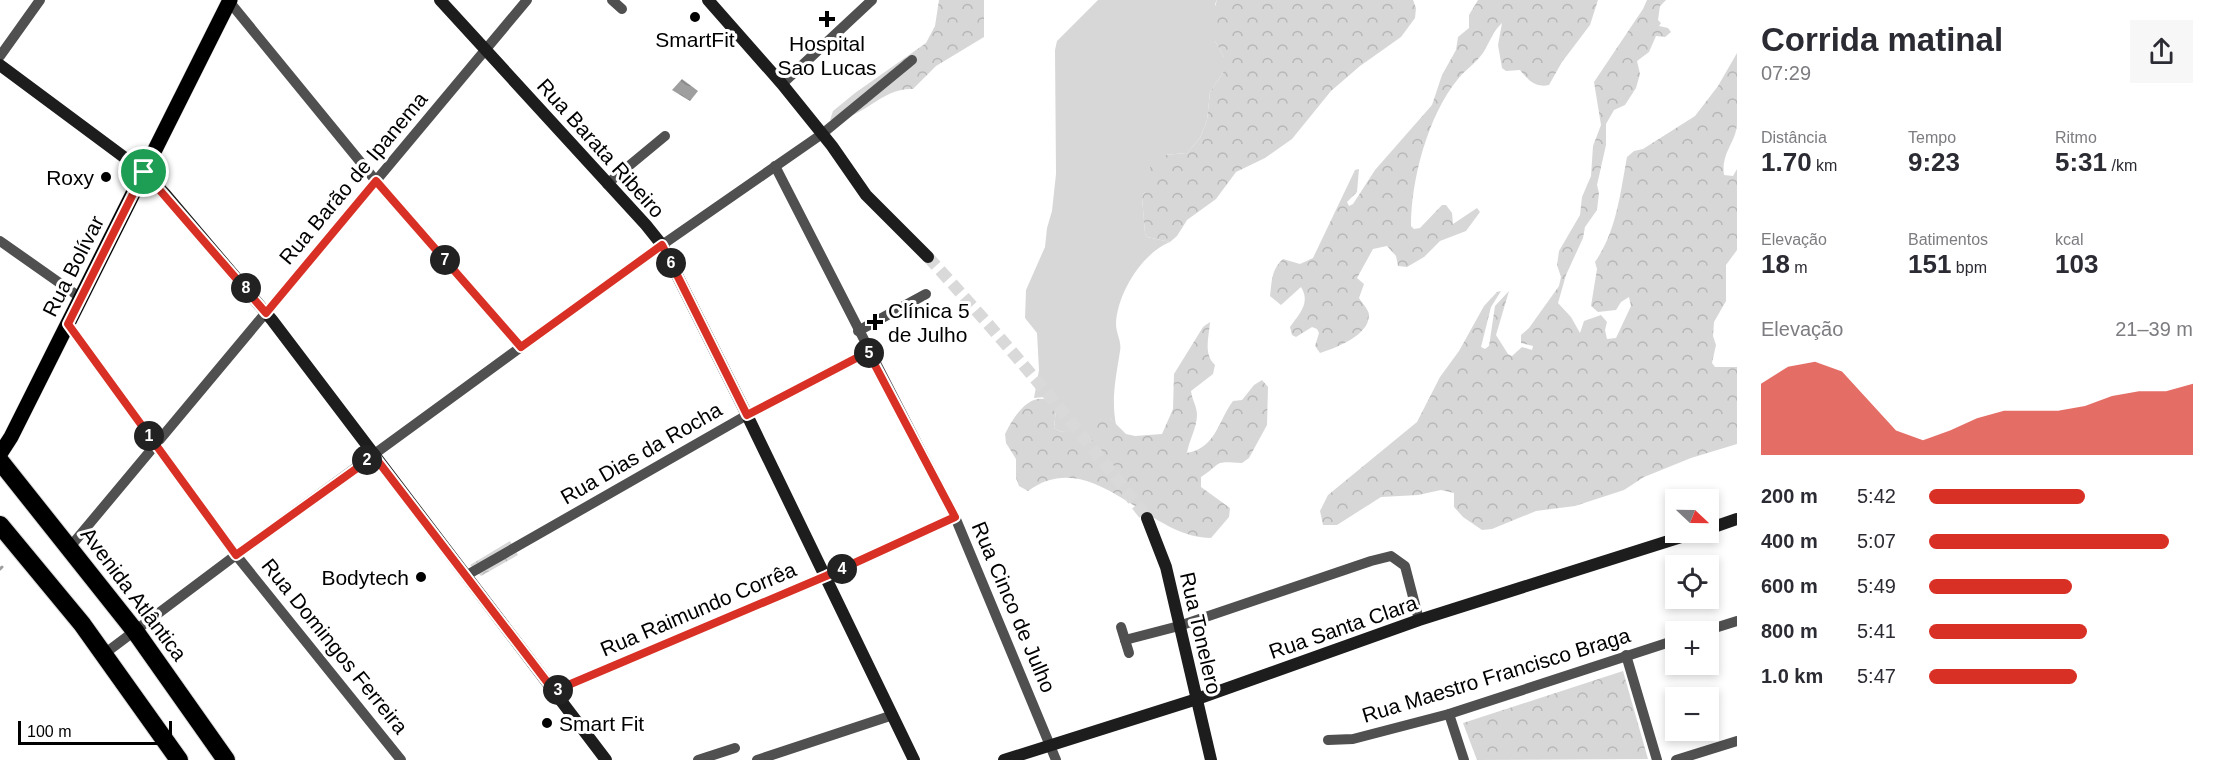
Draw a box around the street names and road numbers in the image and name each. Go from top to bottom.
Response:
street label: Rua Barata Ribeiro [533,74,669,222]
street label: Rua Barão de Ipanema [274,87,432,269]
street label: Rua Bolívar [38,212,108,320]
street label: Rua Dias da Rocha [556,397,726,508]
street label: Rua Cinco de Julho [968,518,1060,696]
street label: Avenida Atlântica [76,523,192,665]
street label: Rua Domingos Ferreira [257,554,413,738]
street label: Rua Raimundo Corrêa [597,557,799,661]
street label: Rua Tonelero [1176,570,1226,696]
street label: Rua Santa Clara [1266,591,1420,663]
street label: Rua Maestro Francisco Braga [1359,623,1633,727]

